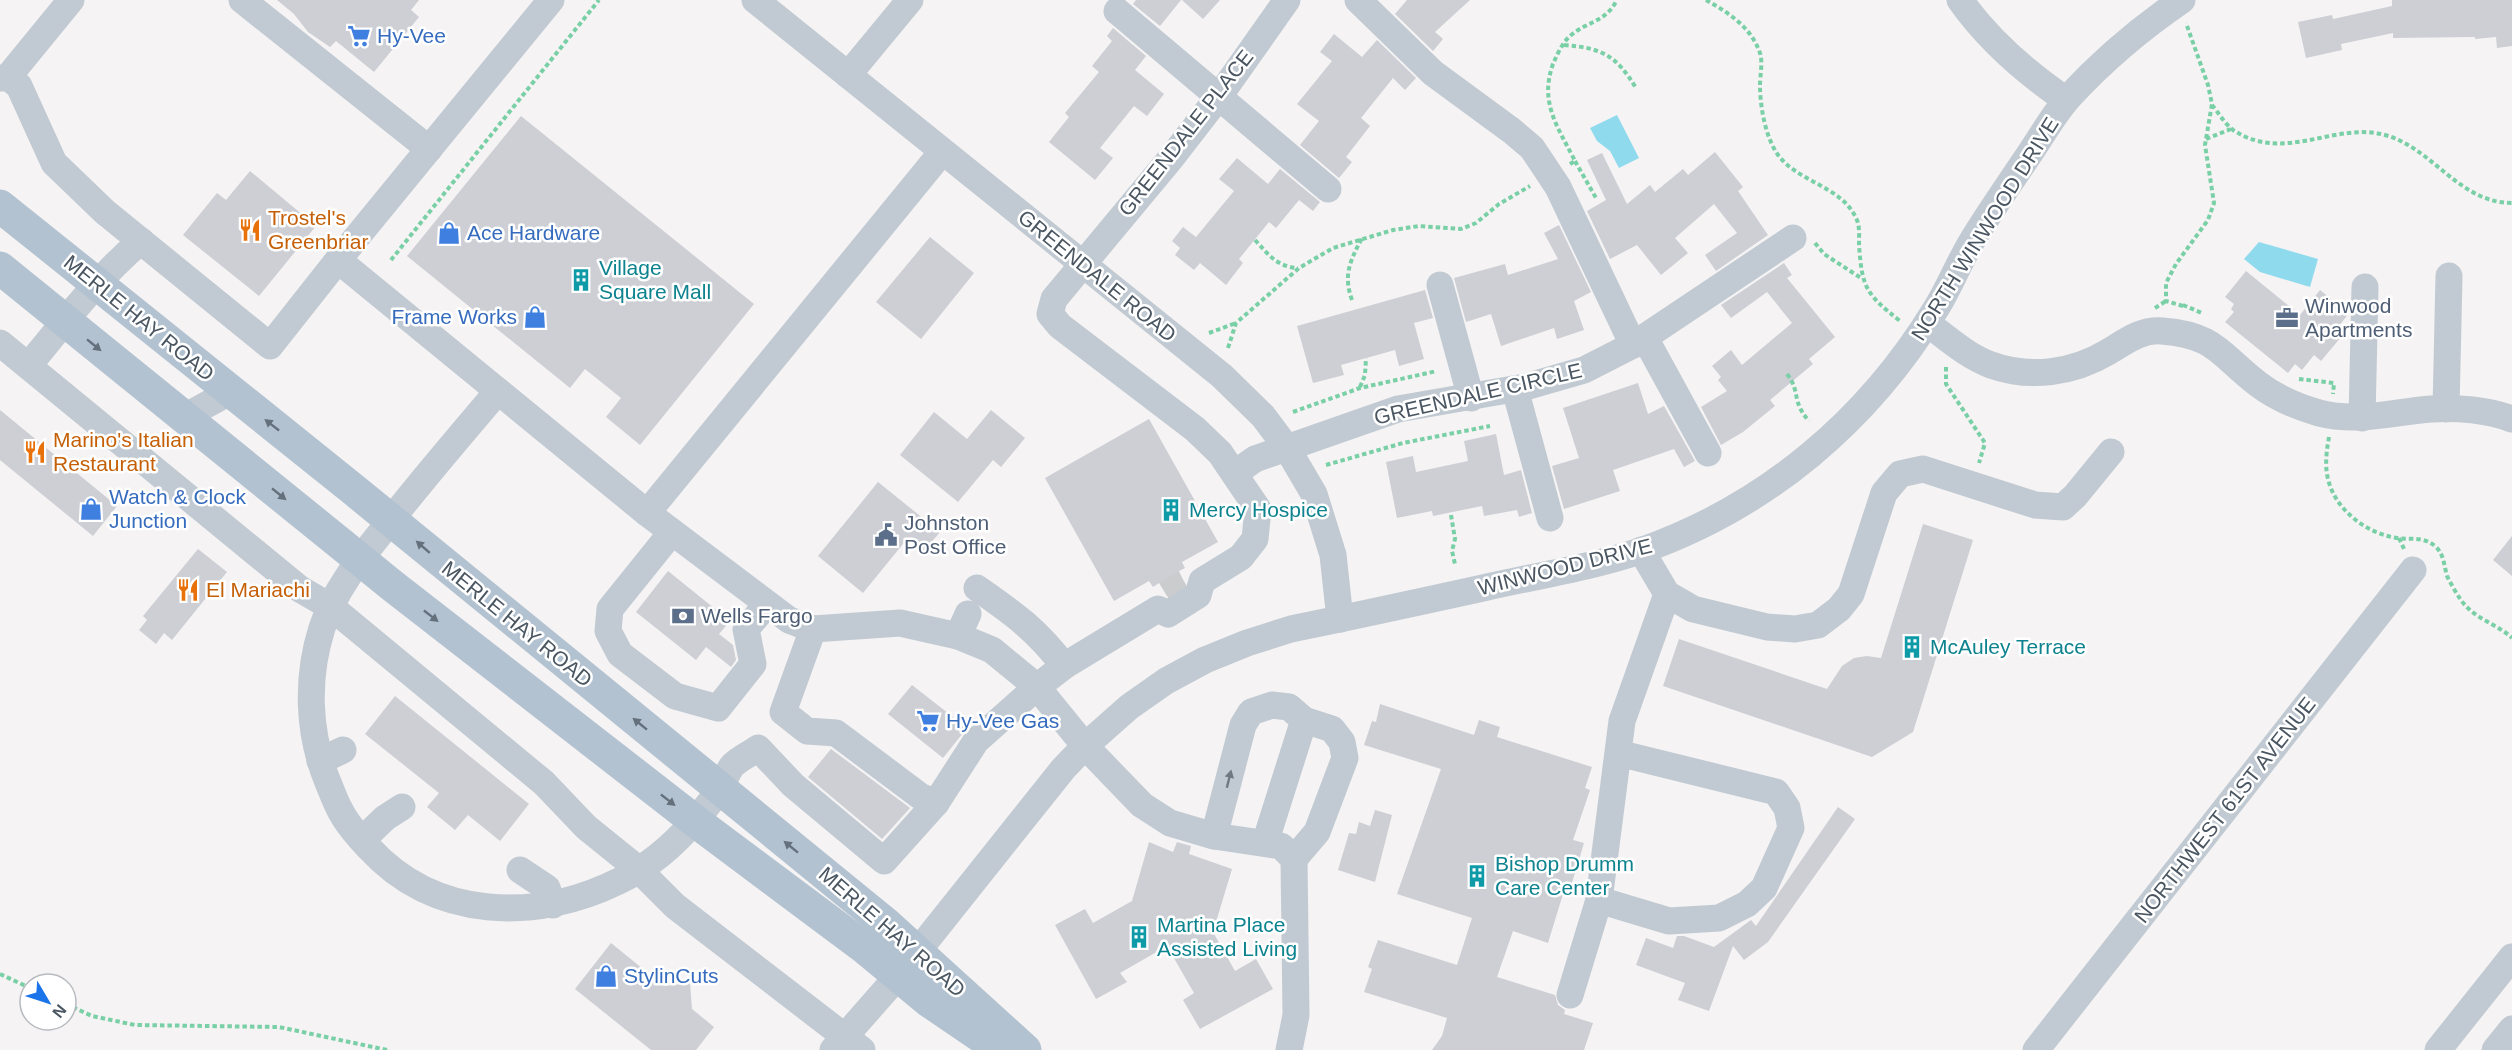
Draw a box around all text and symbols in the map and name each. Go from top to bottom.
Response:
supermarket icon: Hy-Vee [346,23,372,49]
place label: Hy-Vee [377,24,446,47]
street label: GREENDALE PLACE [1114,45,1258,220]
street label: NORTH WINWOOD DRIVE [1906,113,2063,344]
street label: GREENDALE ROAD [1014,205,1181,346]
place label: Trostel's Greenbriar [268,206,368,253]
restaurant icon: Trostel's Greenbriar [237,217,263,243]
shop icon: Ace Hardware [436,220,462,246]
place label: Ace Hardware [467,221,600,244]
street label: MERLE HAY ROAD [60,250,219,385]
place label: Village Square Mall [599,256,711,303]
building icon: Village Square Mall [568,267,594,293]
place label: Winwood Apartments [2305,294,2412,341]
shop icon: Frame Works [522,304,548,330]
place label: Frame Works [391,305,517,328]
office icon: Winwood Apartments [2274,305,2300,331]
one-way arrow [86,339,102,352]
street label: GREENDALE CIRCLE [1372,358,1584,429]
one-way arrow [264,419,279,431]
place label: Marino's Italian Restaurant [53,428,194,475]
restaurant icon: Marino's Italian Restaurant [22,439,48,465]
place label: Watch & Clock Junction [109,485,246,532]
one-way arrow [271,487,287,500]
shop icon: Watch & Clock Junction [78,496,104,522]
building icon: Mercy Hospice [1158,497,1184,523]
place label: Mercy Hospice [1189,498,1328,521]
place label: Johnston Post Office [904,511,1006,558]
public building icon: Johnston Post Office [873,522,899,548]
street label: WINWOOD DRIVE [1475,534,1654,599]
one-way arrow [415,541,431,554]
street label: MERLE HAY ROAD [438,556,597,691]
restaurant icon: El Mariachi [175,577,201,603]
place label: El Mariachi [206,578,310,601]
bank icon: Wells Fargo [670,603,696,629]
place label: Wells Fargo [701,604,813,627]
one-way arrow [423,609,439,622]
building icon: McAuley Terrace [1899,634,1925,660]
place label: McAuley Terrace [1930,635,2086,658]
street label: NORTHWEST 61ST AVENUE [2129,692,2320,927]
supermarket icon: Hy-Vee Gas [915,708,941,734]
place label: Hy-Vee Gas [946,709,1059,732]
one-way arrow [632,717,648,730]
one-way arrow [1224,770,1234,789]
one-way arrow [660,793,675,805]
one-way arrow [783,840,799,853]
place label: Bishop Drumm Care Center [1495,852,1634,899]
street label: MERLE HAY ROAD [815,862,970,1001]
building icon: Bishop Drumm Care Center [1464,863,1490,889]
place label: Martina Place Assisted Living [1157,913,1297,960]
building icon: Martina Place Assisted Living [1126,924,1152,950]
shop icon: StylinCuts [593,963,619,989]
place label: StylinCuts [624,964,719,987]
north arrow [18,972,78,1032]
text: N [49,1001,70,1021]

